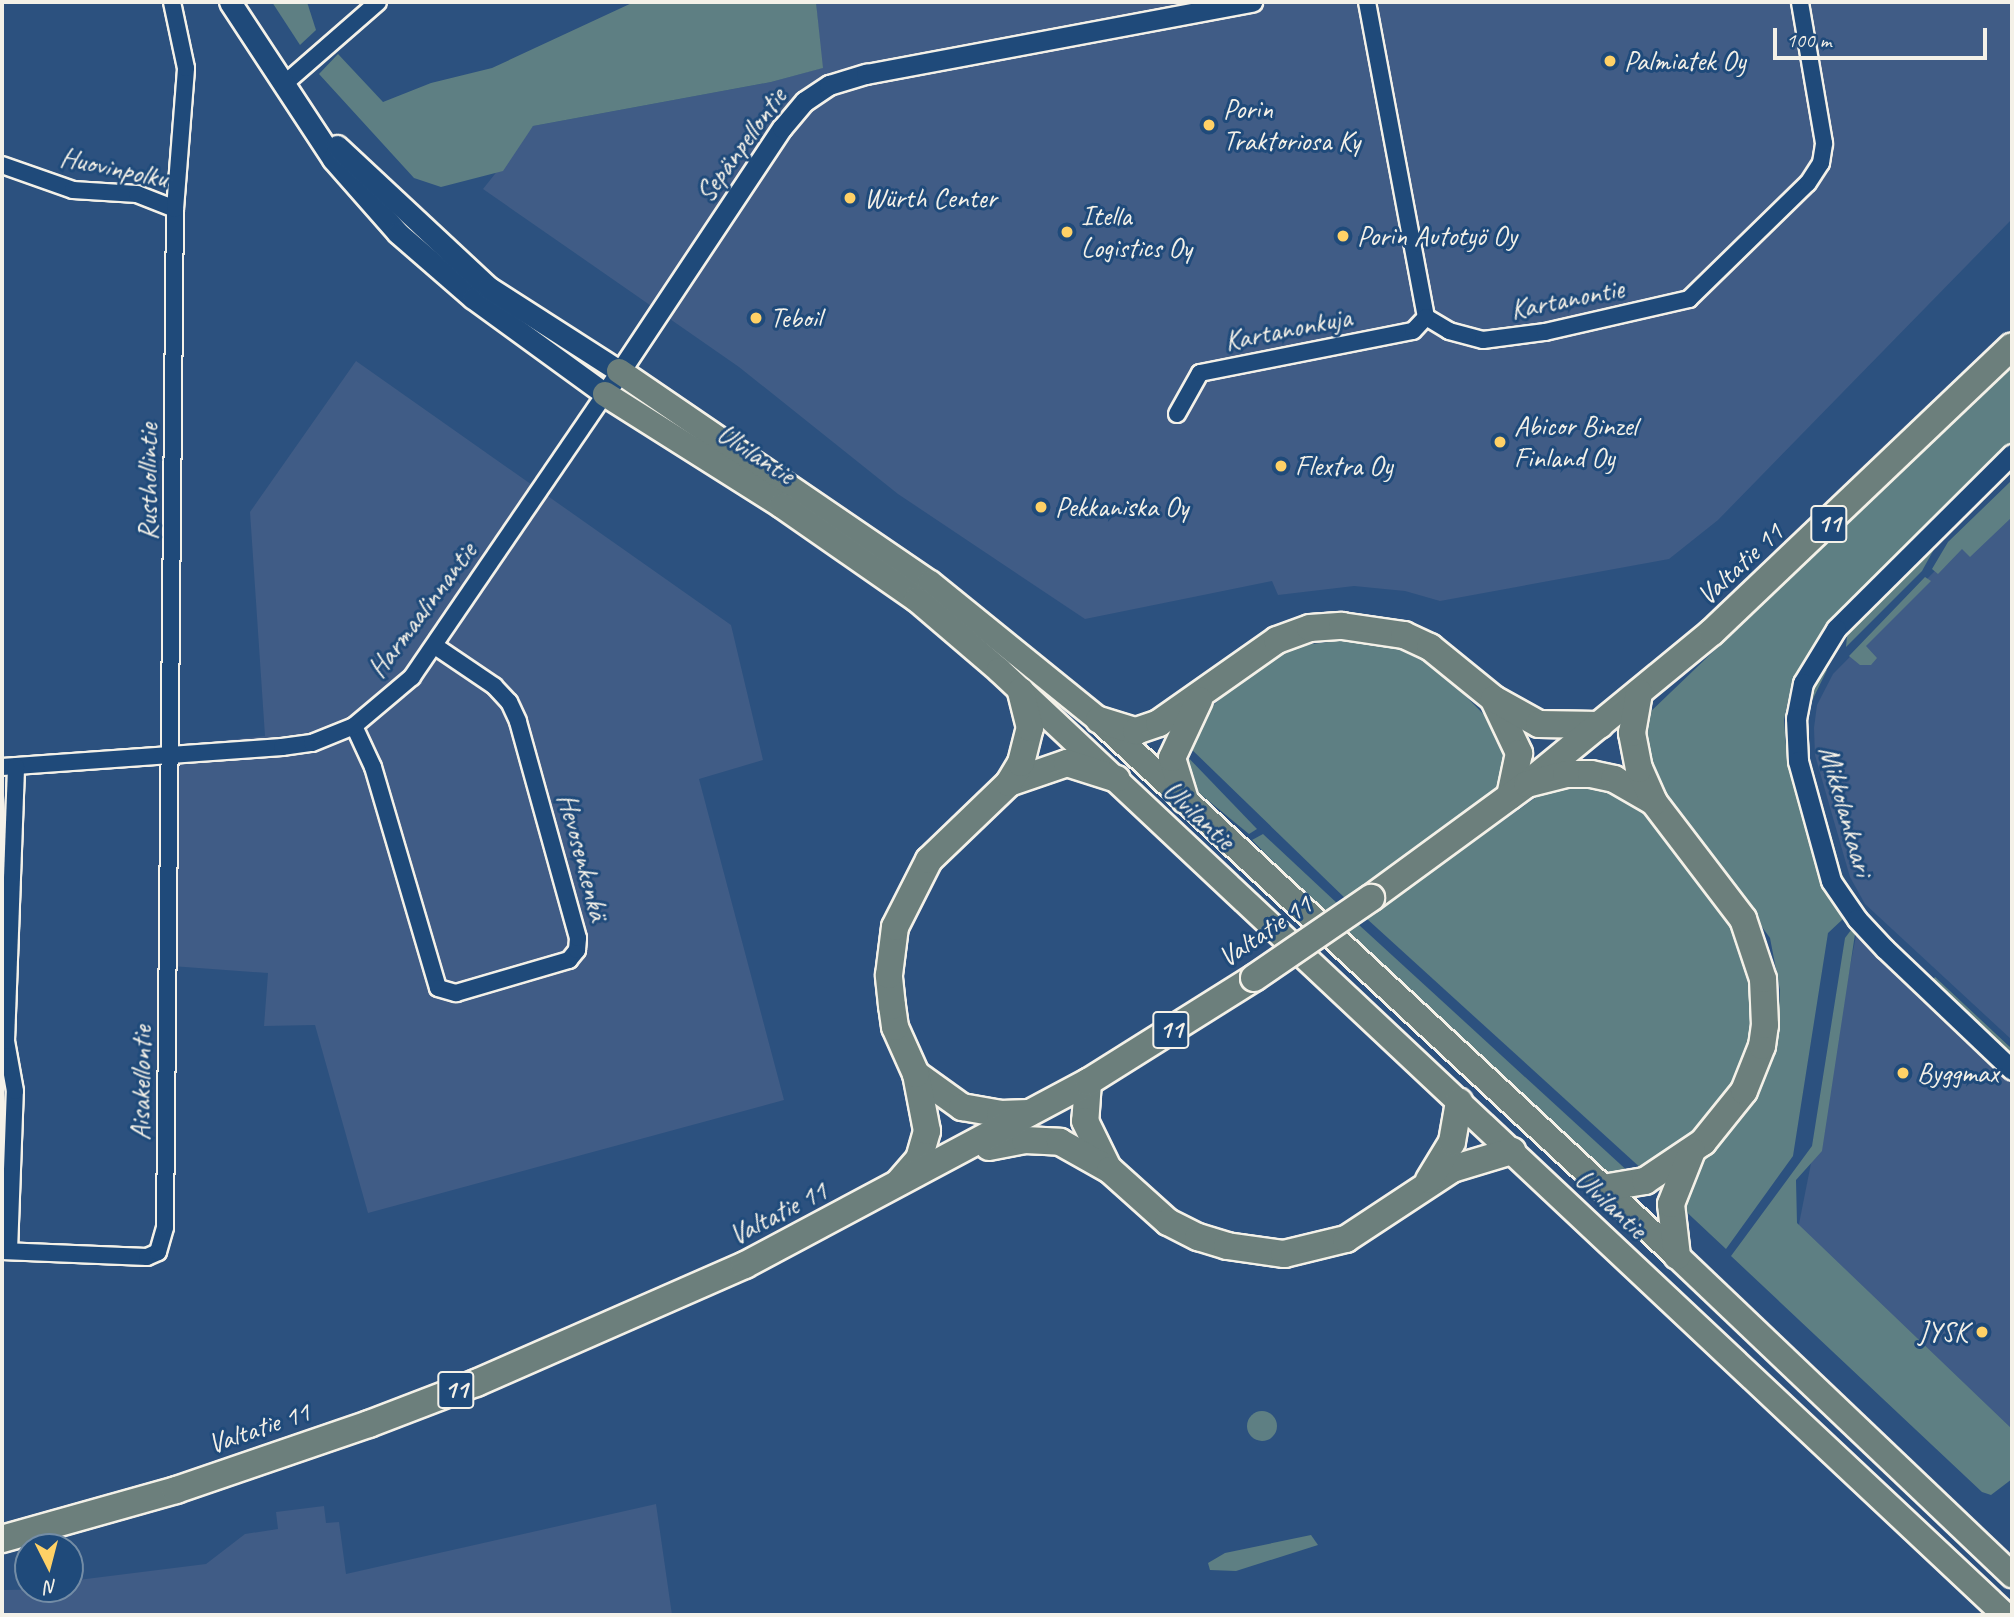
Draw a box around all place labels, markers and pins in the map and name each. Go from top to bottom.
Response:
place label: Palmiatek Oy [1624,44,1746,78]
marker: Palmiatek Oy [1602,53,1618,69]
place label: Porin Traktoriosa Ky [1223,92,1361,158]
marker: Porin Traktoriosa Ky [1201,117,1217,133]
place label: Würth Center [864,181,997,215]
marker: Würth Center [842,190,858,206]
place label: Itella Logistics Oy [1081,199,1192,265]
place label: Porin Autotyö Oy [1357,219,1516,253]
marker: Itella Logistics Oy [1059,224,1075,240]
marker: Porin Autotyö Oy [1335,228,1351,244]
place label: Teboil [770,301,821,335]
marker: Teboil [748,310,764,326]
place label: Abicor Binzel Finland Oy [1514,409,1637,475]
marker: Abicor Binzel Finland Oy [1492,434,1508,450]
place label: Flextra Oy [1295,449,1393,483]
marker: Flextra Oy [1273,458,1289,474]
place label: Pekkaniska Oy [1055,490,1189,524]
marker: Pekkaniska Oy [1033,499,1049,515]
place label: Byggmax [1917,1056,1999,1090]
marker: Byggmax [1895,1065,1911,1081]
place label: JYSK [1918,1315,1968,1349]
marker: JYSK [1974,1324,1990,1340]

